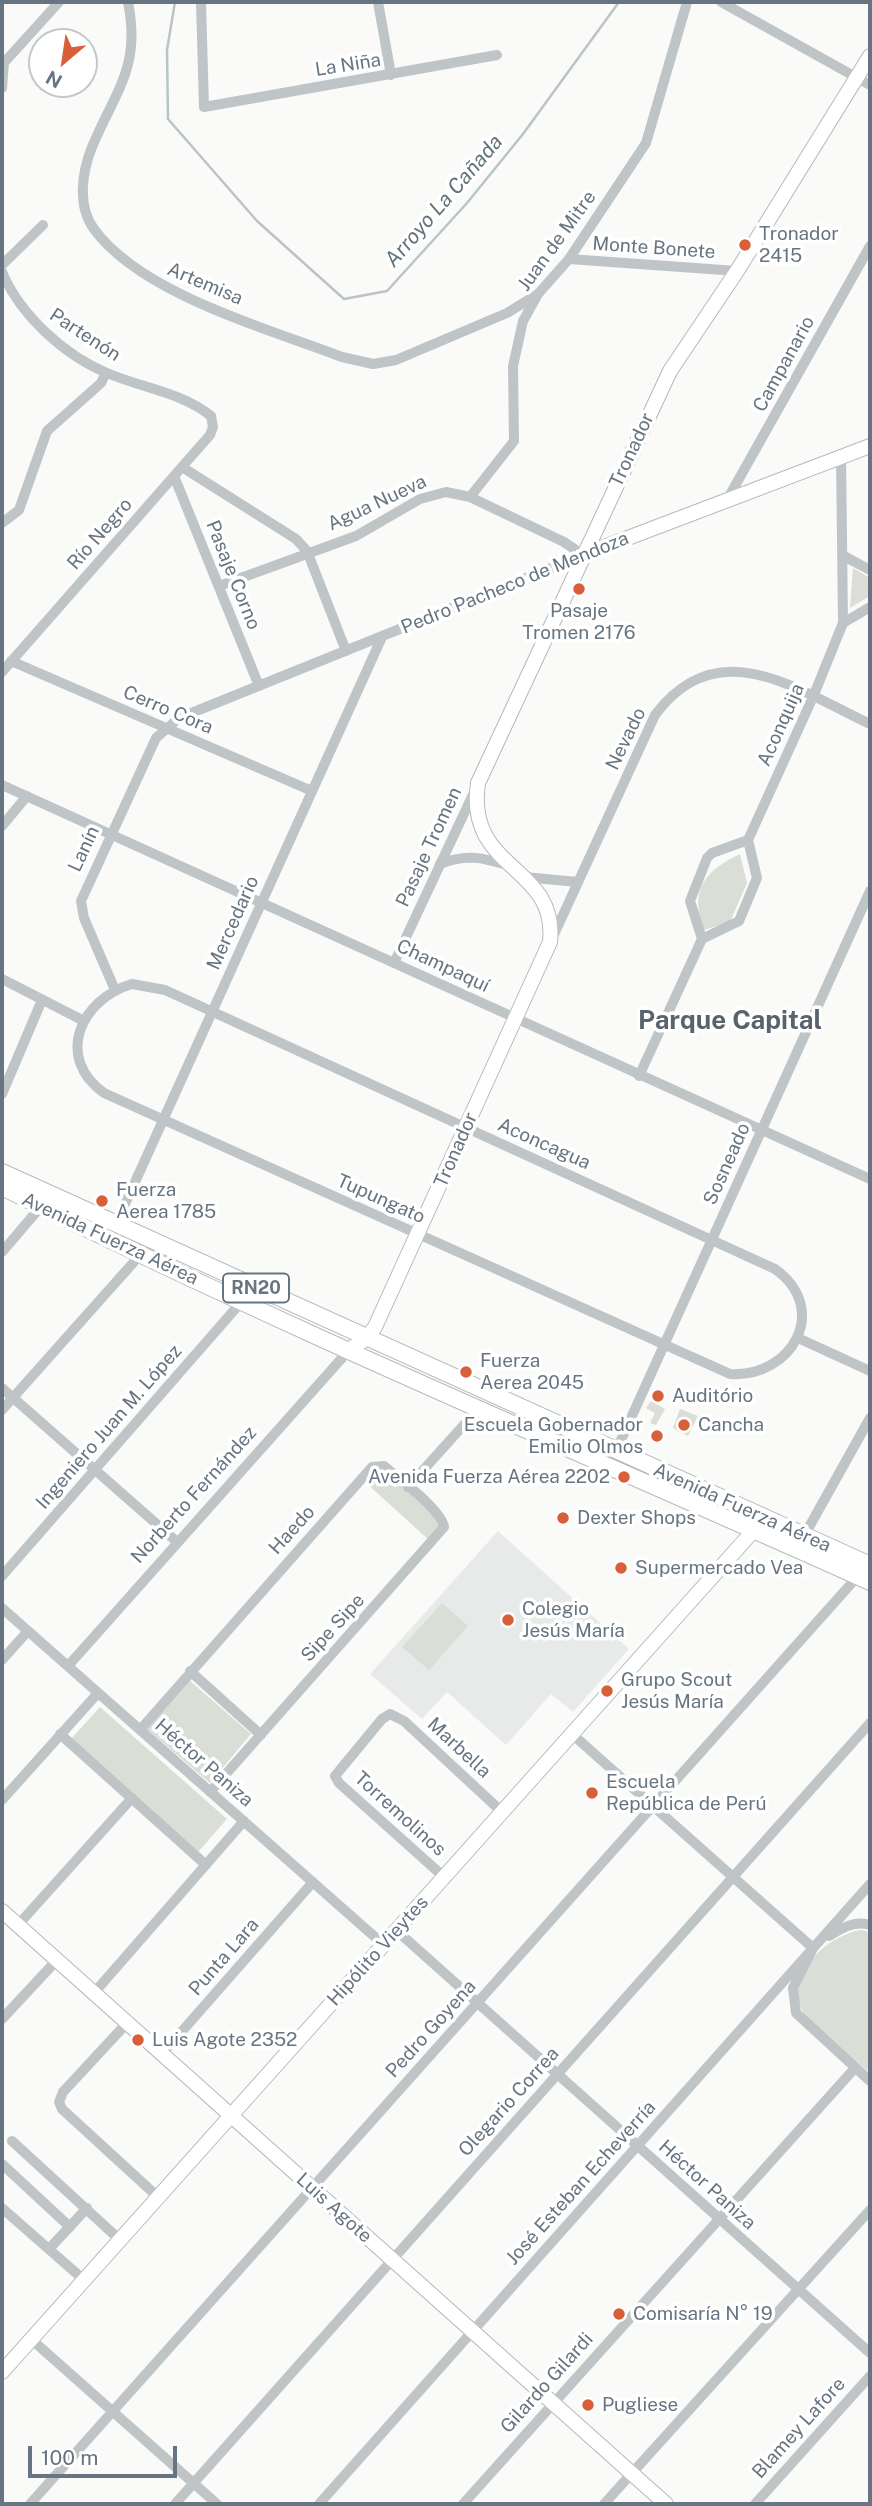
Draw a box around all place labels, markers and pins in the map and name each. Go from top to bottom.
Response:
place label: Tronador 2415 [759,223,839,267]
marker: Tronador 2415 [737,237,753,253]
marker: Pasaje Tromen 2176 [571,581,587,597]
place label: Pasaje Tromen 2176 [522,600,636,644]
place label: Fuerza Aerea 1785 [116,1179,216,1223]
marker: Fuerza Aerea 1785 [94,1193,110,1209]
place label: Fuerza Aerea 2045 [480,1350,584,1394]
marker: Fuerza Aerea 2045 [458,1364,474,1380]
place label: Auditório [672,1385,753,1407]
marker: Auditório [650,1388,666,1404]
place label: Escuela Gobernador Emilio Olmos [464,1414,643,1458]
place label: Cancha [698,1414,764,1436]
marker: Cancha [676,1417,692,1433]
marker: Escuela Gobernador Emilio Olmos [649,1428,665,1444]
place label: Avenida Fuerza Aérea 2202 [368,1466,610,1488]
marker: Avenida Fuerza Aérea 2202 [616,1469,632,1485]
place label: Dexter Shops [577,1507,696,1529]
marker: Dexter Shops [555,1510,571,1526]
place label: Supermercado Vea [635,1557,803,1579]
marker: Supermercado Vea [613,1560,629,1576]
place label: Colegio Jesús María [522,1598,625,1642]
marker: Colegio Jesús María [500,1612,516,1628]
place label: Grupo Scout Jesús María [621,1669,732,1713]
marker: Grupo Scout Jesús María [599,1683,615,1699]
place label: Escuela República de Perú [606,1771,767,1815]
marker: Escuela República de Perú [584,1785,600,1801]
place label: Luis Agote 2352 [152,2029,297,2051]
marker: Luis Agote 2352 [130,2032,146,2048]
place label: Comisaría N° 19 [633,2303,773,2325]
marker: Comisaría N° 19 [611,2306,627,2322]
place label: Pugliese [602,2394,678,2416]
marker: Pugliese [580,2397,596,2413]

